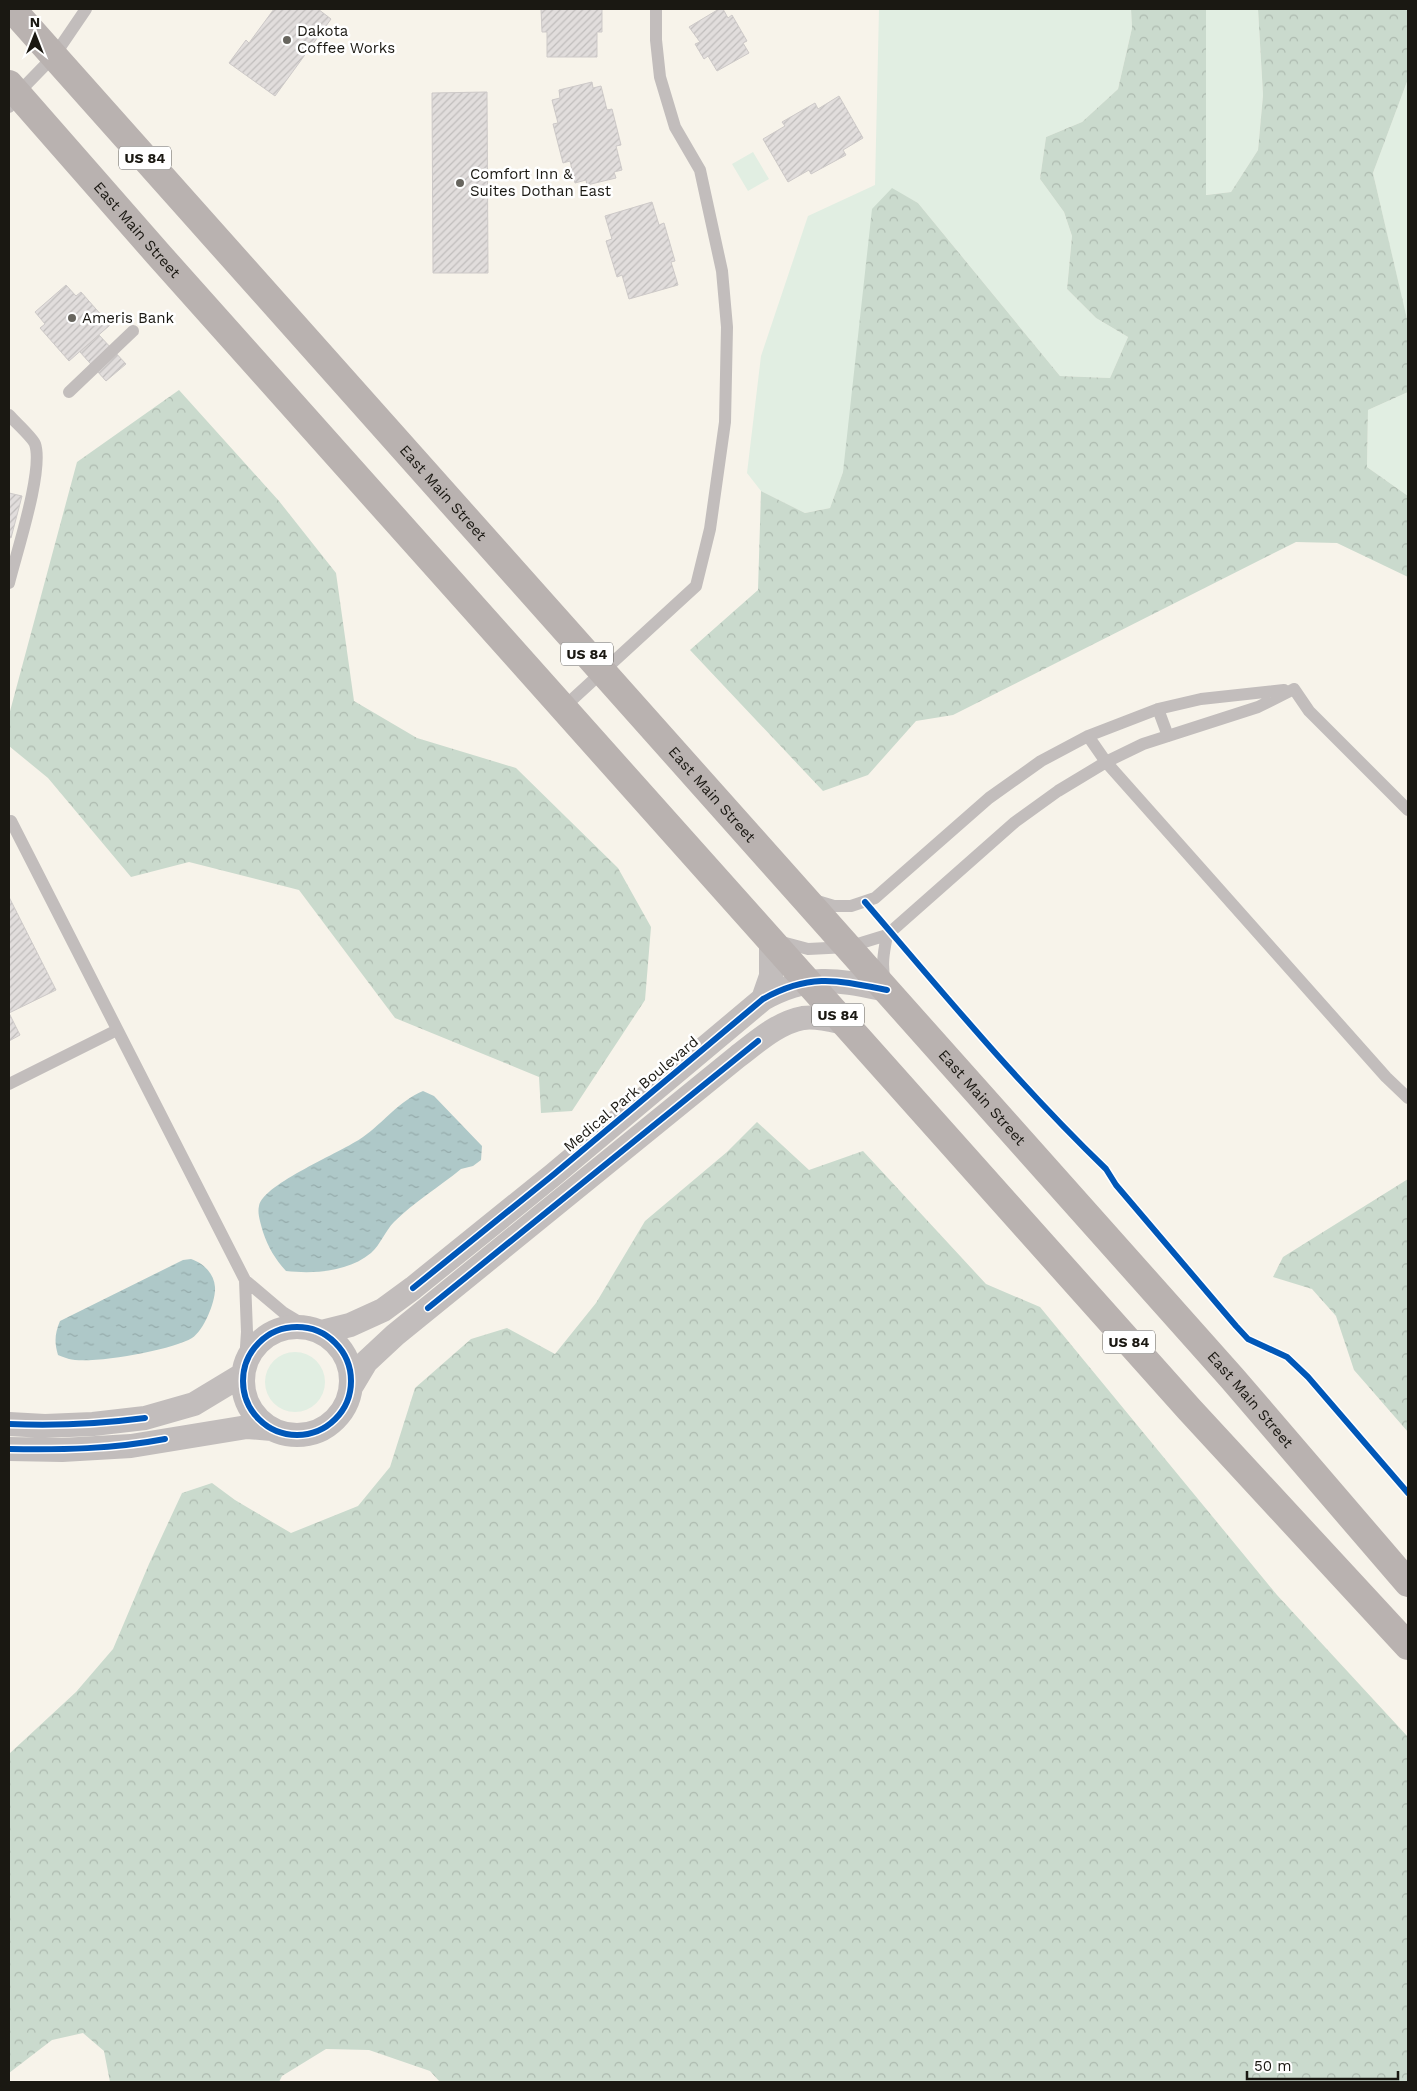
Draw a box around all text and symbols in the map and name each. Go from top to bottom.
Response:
north arrow [10,10,60,60]
text: N [30,14,40,30]
place label: Dakota Coffee Works [297,22,395,57]
marker: Dakota Coffee Works [281,34,293,46]
road number: US 84 [119,146,171,170]
place label: Comfort Inn & Suites Dothan East [470,165,612,200]
marker: Comfort Inn & Suites Dothan East [454,177,466,189]
street label: East Main Street [90,178,185,282]
place label: Ameris Bank [82,309,175,327]
marker: Ameris Bank [66,312,78,324]
street label: East Main Street [396,441,491,545]
road number: US 84 [561,642,613,666]
street label: East Main Street [665,743,760,847]
road number: US 84 [812,1004,864,1026]
street label: Medical Park Boulevard [560,1032,702,1156]
street label: East Main Street [935,1046,1030,1150]
road number: US 84 [1103,1330,1155,1354]
street label: East Main Street [1203,1347,1298,1452]
scale bar [1247,2048,1398,2080]
text: 50 m [1254,2057,1291,2075]

